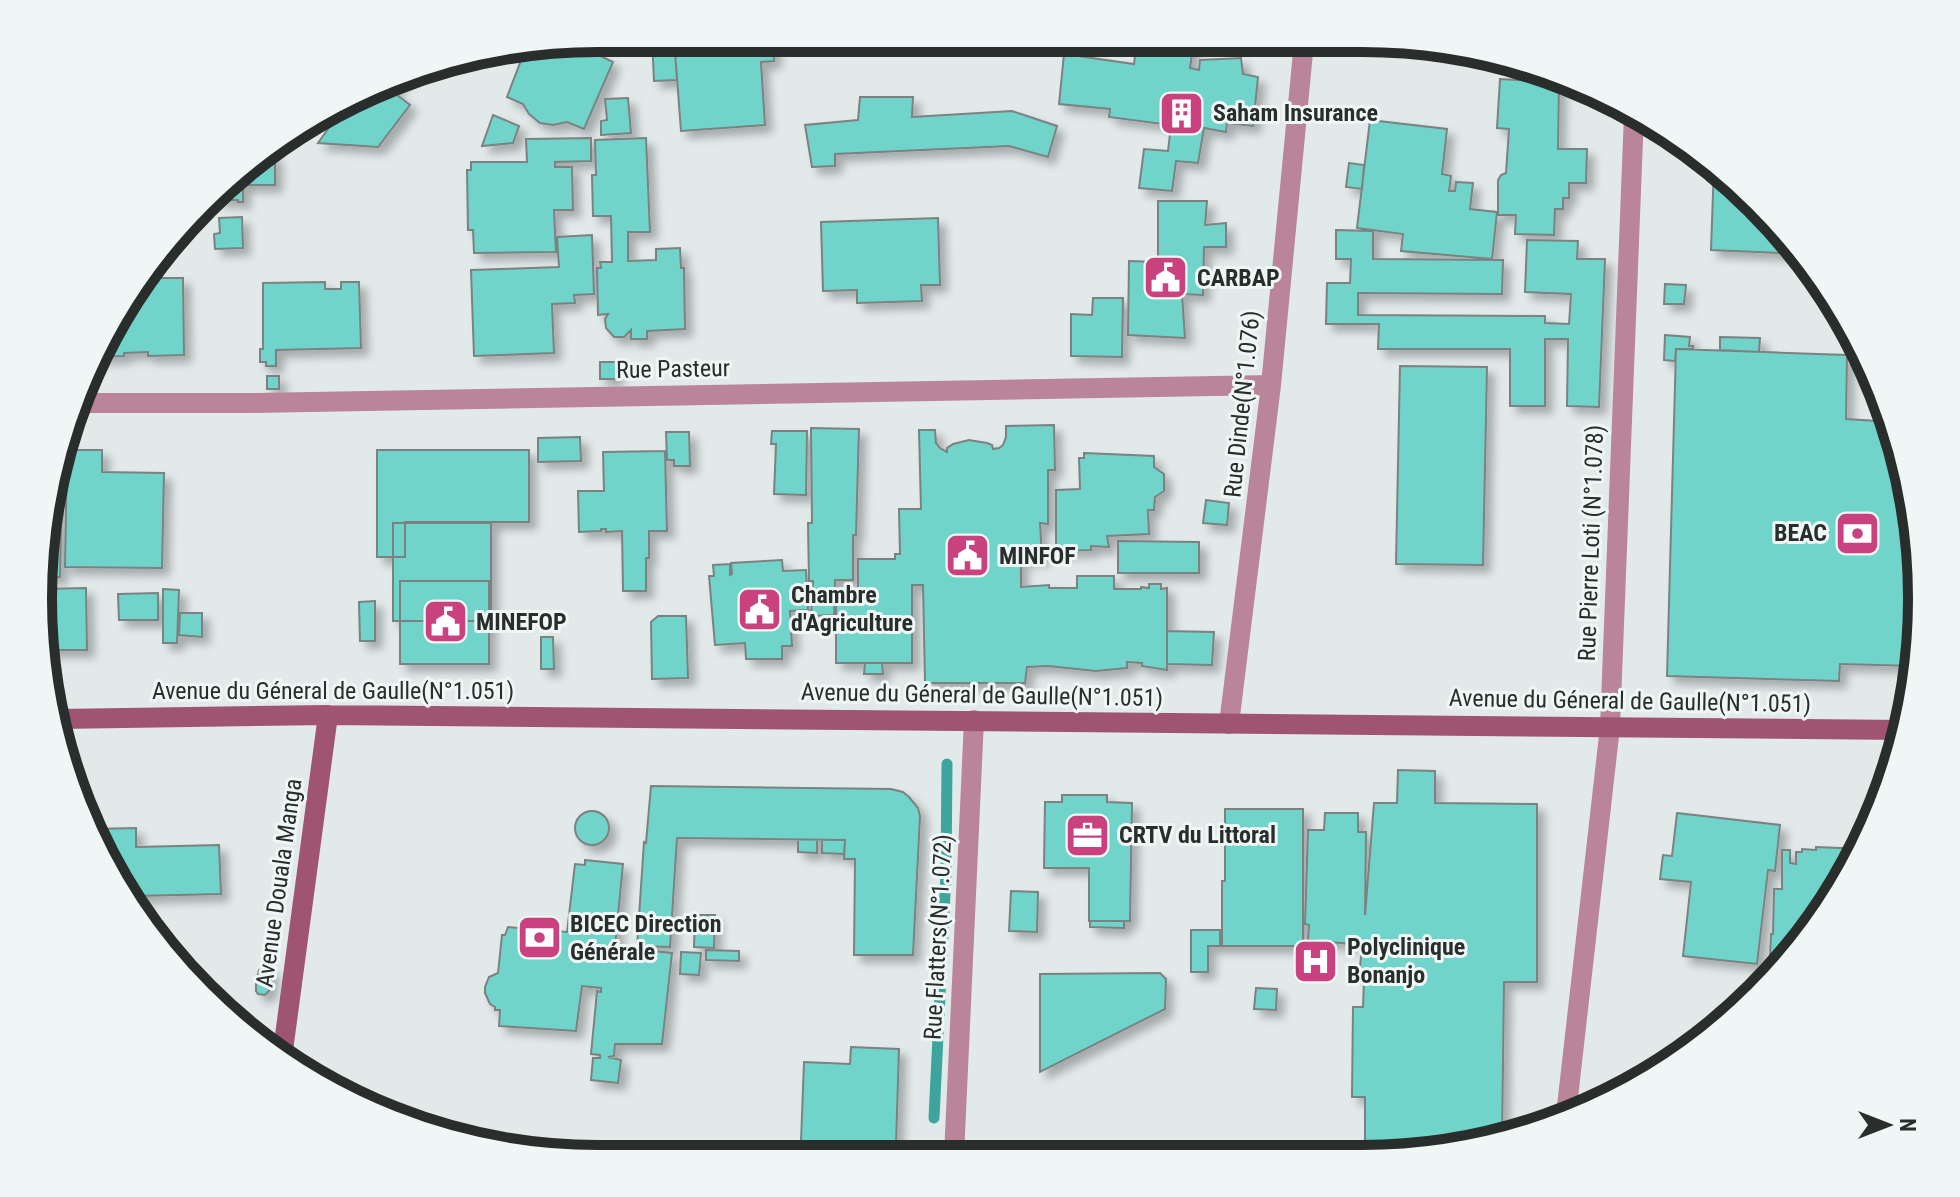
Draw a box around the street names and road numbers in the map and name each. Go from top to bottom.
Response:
street label: Rue Dinde(N°1.076) [1218,309,1266,499]
street label: Rue Pasteur [616,354,730,384]
street label: Rue Pierre Loti (N°1.078) [1573,424,1609,662]
street label: Avenue du Géneral de Gaulle(N°1.051) [152,677,514,705]
street label: Avenue du Géneral de Gaulle(N°1.051) [801,678,1163,712]
street label: Avenue du Géneral de Gaulle(N°1.051) [1449,684,1811,718]
street label: Avenue Douala Manga [250,777,308,989]
street label: Rue Flatters(N°1.072) [919,833,957,1041]

